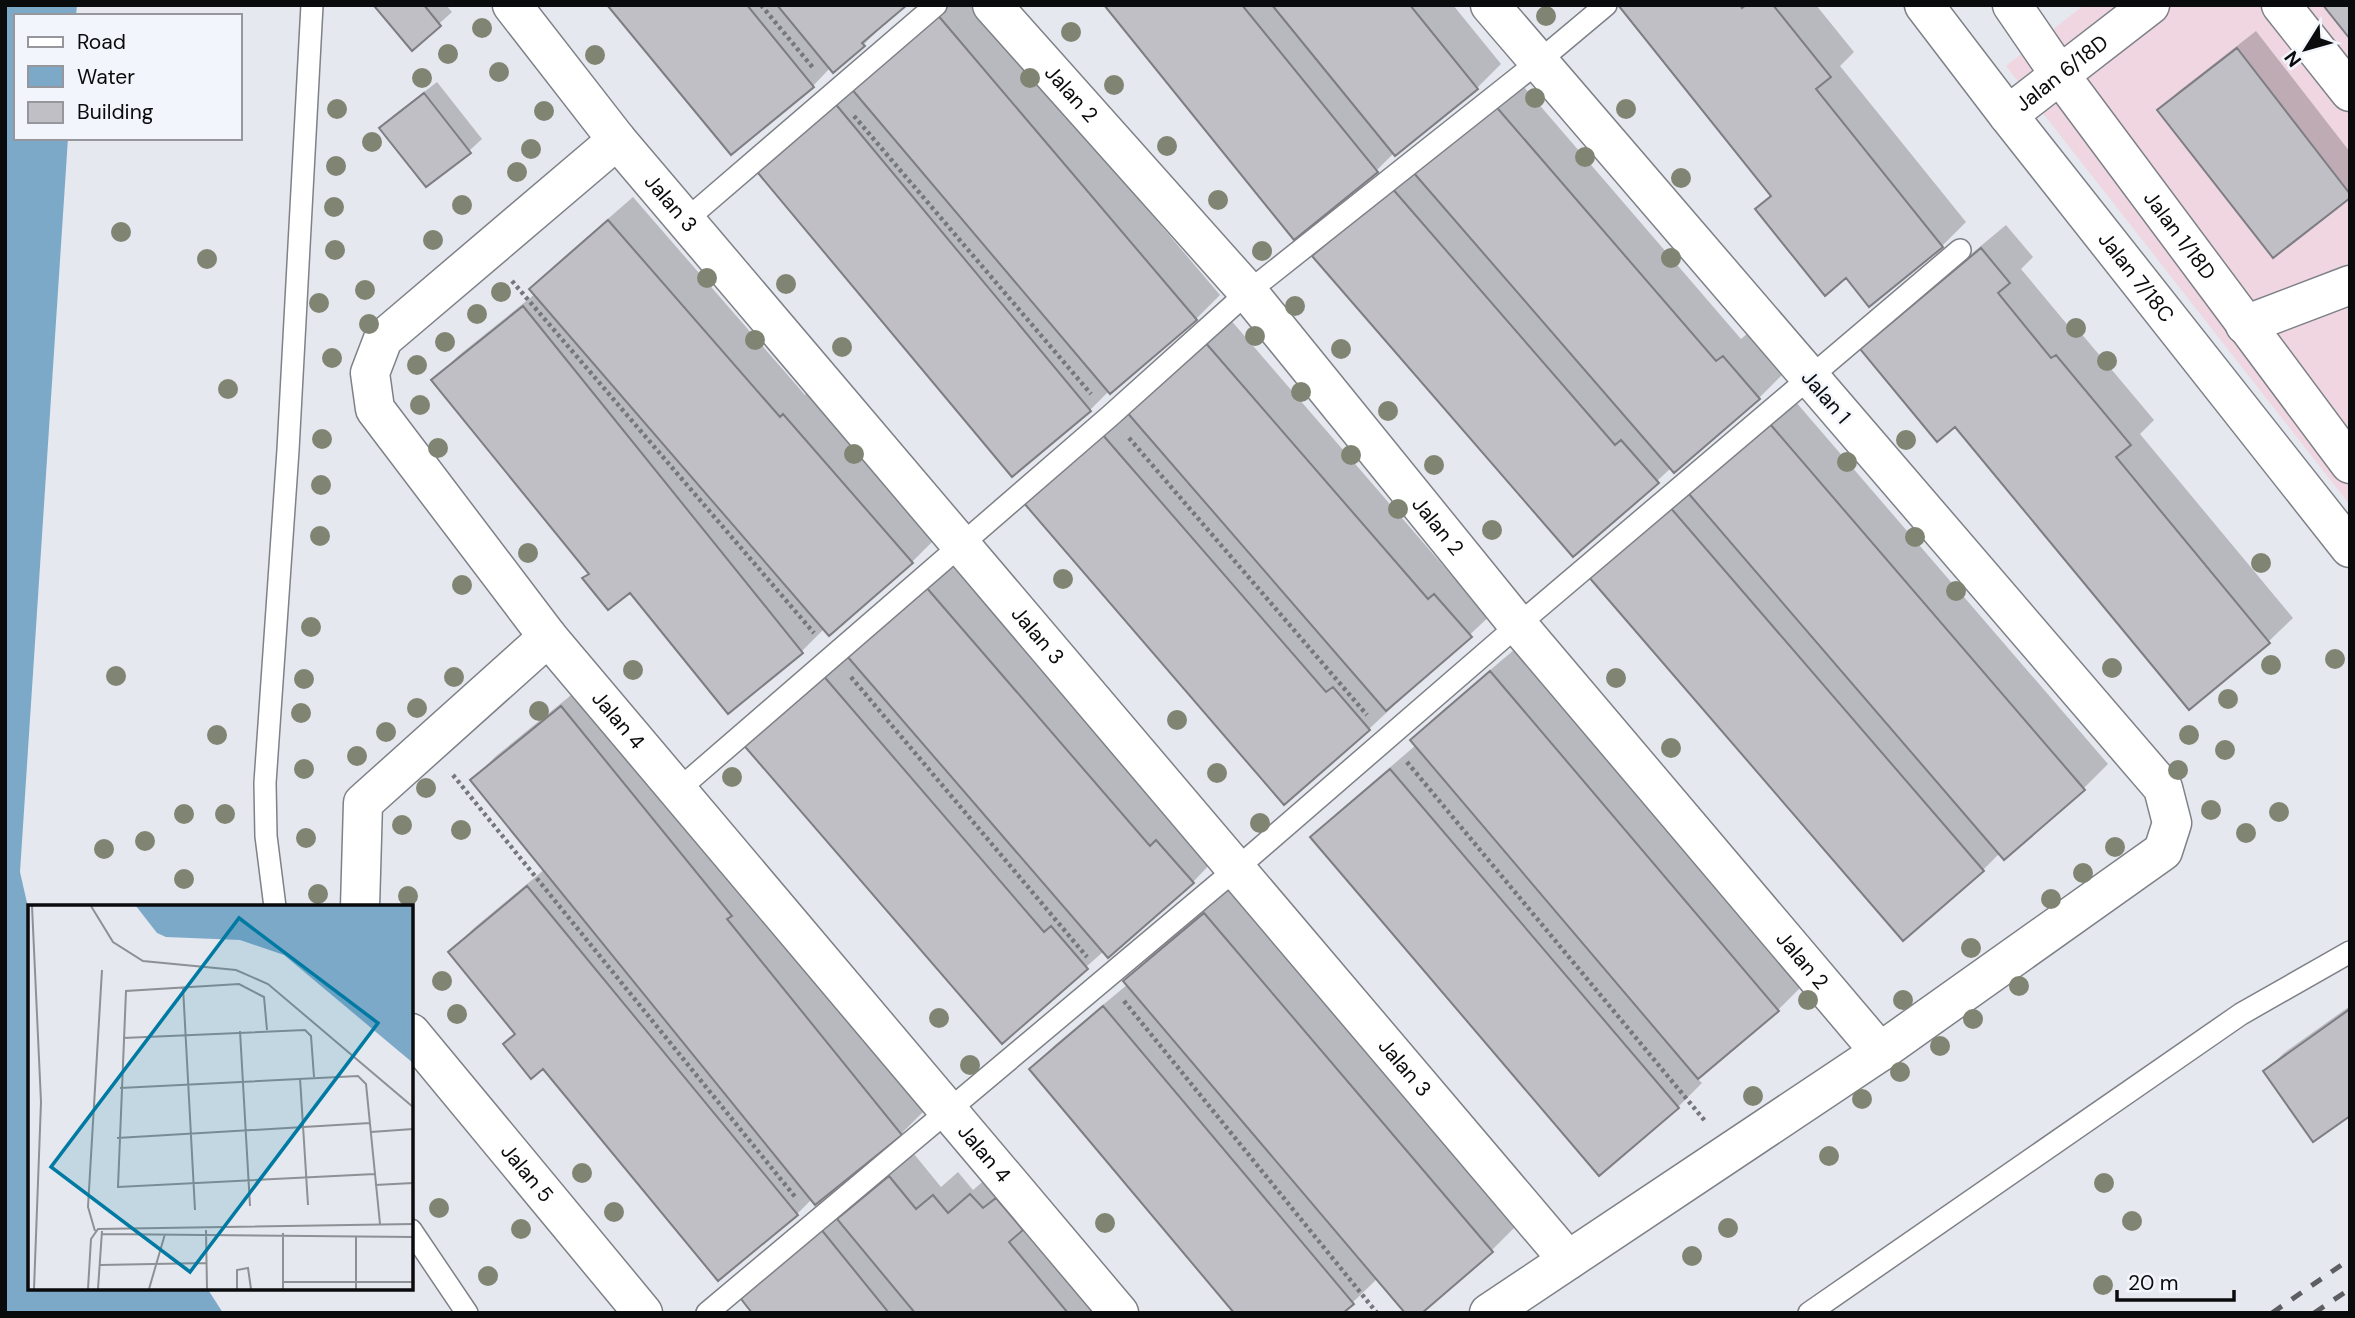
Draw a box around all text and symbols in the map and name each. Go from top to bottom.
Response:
legend [14,14,242,140]
north arrow [2271,14,2341,84]
text: Road [77,28,126,56]
street label: Jalan 6/18D [2010,29,2114,118]
text: N [2279,46,2307,72]
street label: Jalan 2 [1038,59,1104,128]
text: Water [77,63,135,91]
text: Building [77,98,154,126]
street label: Jalan 3 [638,168,703,238]
street label: Jalan 1/18D [2137,185,2222,286]
street label: Jalan 7/18C [2092,226,2180,328]
street label: Jalan 1 [1795,364,1857,430]
street label: Jalan 2 [1406,491,1470,561]
street label: Jalan 3 [1005,600,1070,671]
street label: Jalan 4 [585,685,651,756]
inset map [28,905,413,1290]
street label: Jalan 2 [1770,925,1835,995]
street label: Jalan 3 [1372,1033,1437,1103]
street label: Jalan 4 [951,1118,1017,1189]
street label: Jalan 5 [494,1138,560,1208]
scale bar [2117,1258,2234,1302]
text: 20 m [2128,1269,2179,1297]

